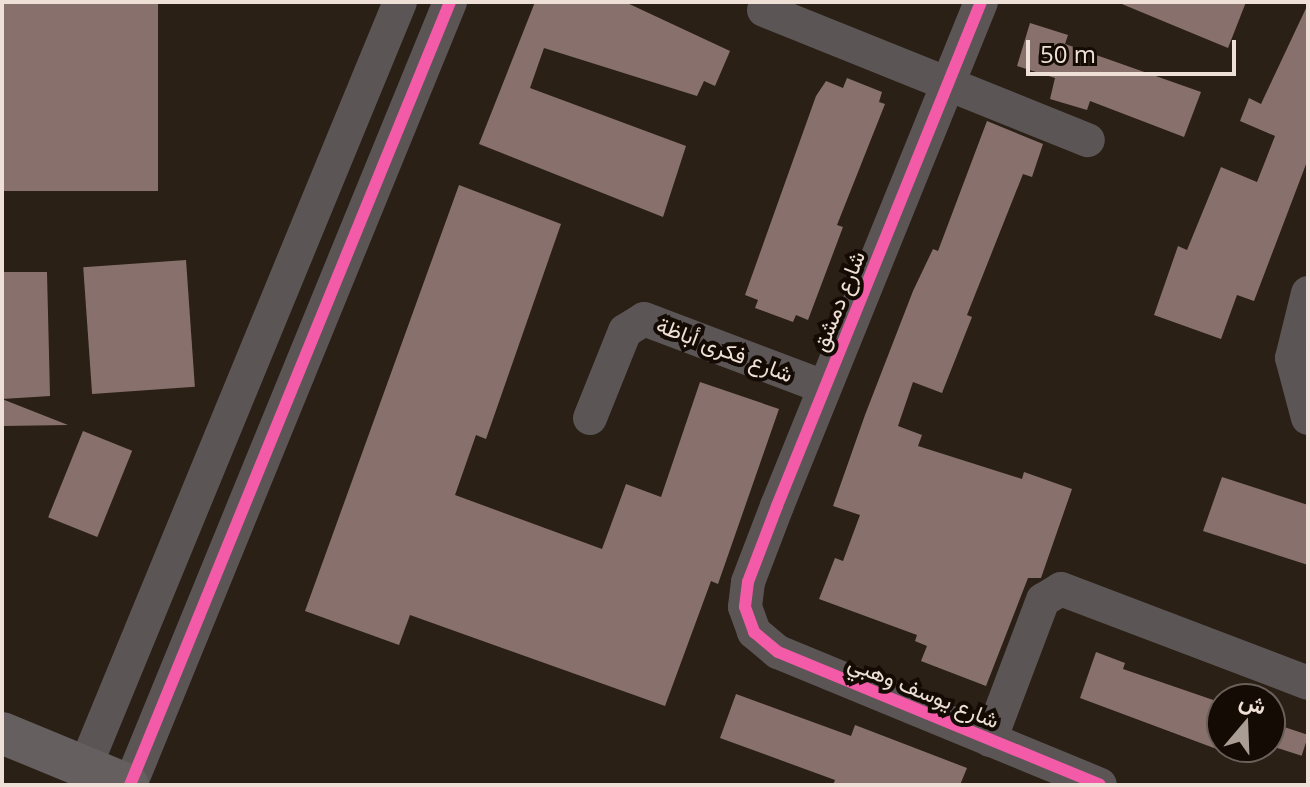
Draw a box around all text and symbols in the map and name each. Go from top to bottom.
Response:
scale bar [1030,24,1240,74]
text: 50 m [1040,37,1096,70]
street label: شارع دمشق [806,247,870,355]
street label: شارع فكرى أباظة [653,311,797,387]
street label: شارع يوسف وهبي [845,649,1003,733]
north arrow [1206,683,1286,763]
text: ش [1236,684,1271,721]

